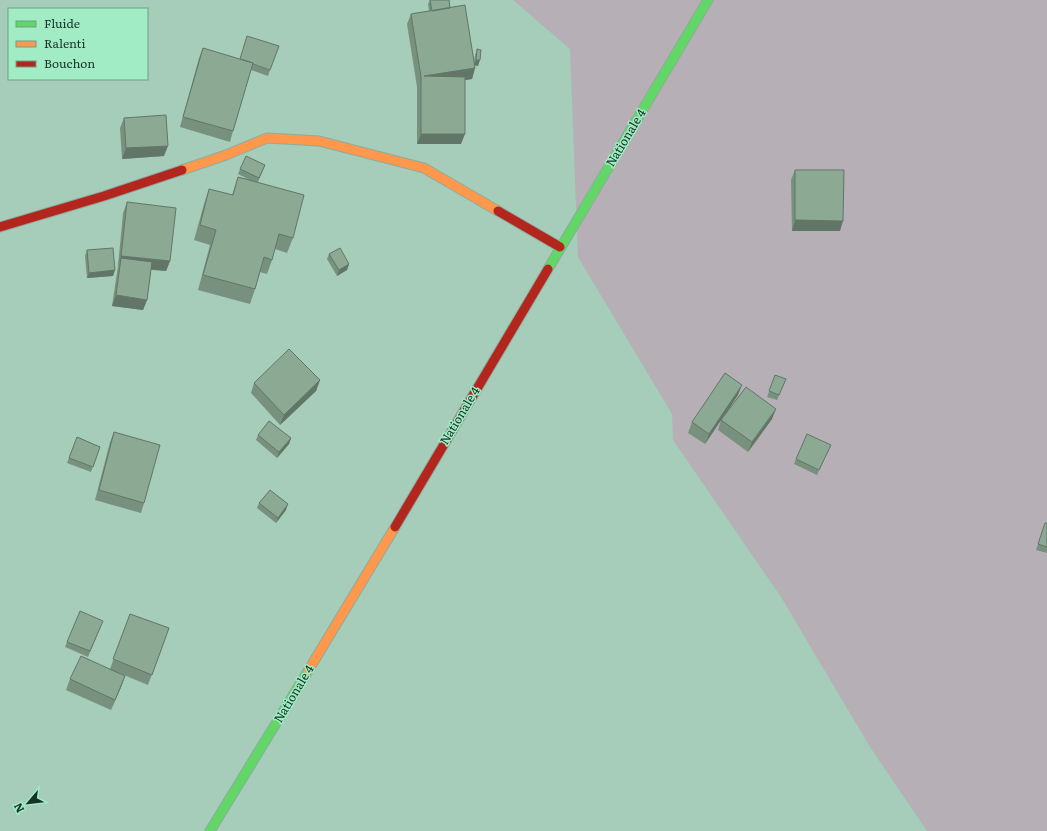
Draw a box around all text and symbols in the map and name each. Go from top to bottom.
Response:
legend [8,8,148,80]
text: Fluide [44,14,80,32]
text: Ralenti [44,34,85,52]
text: Bouchon [44,54,95,72]
street label: Nationale 4 [601,105,650,170]
street label: Nationale 4 [435,383,484,448]
street label: Nationale 4 [269,661,318,726]
north arrow [8,783,48,823]
text: N [9,800,28,816]

